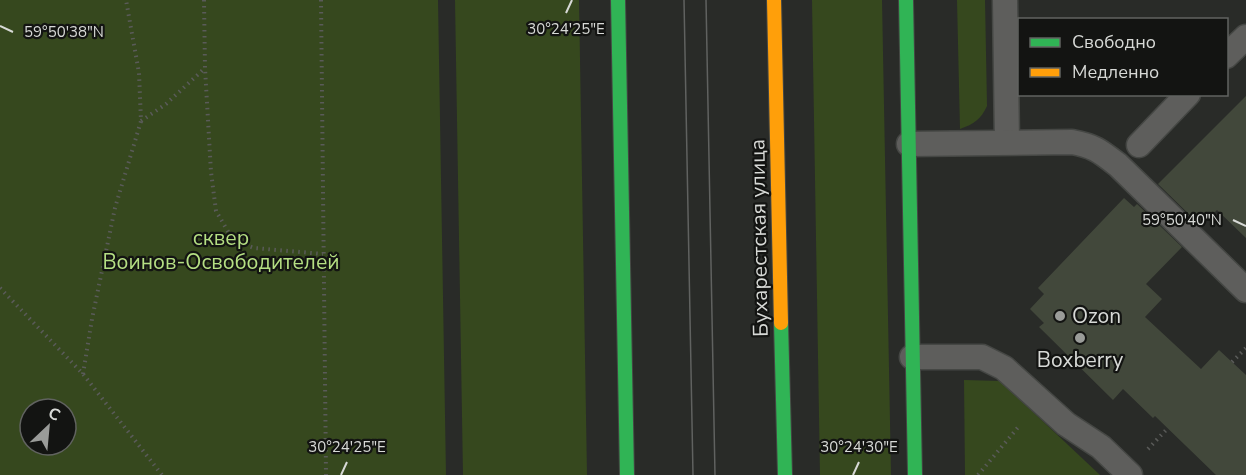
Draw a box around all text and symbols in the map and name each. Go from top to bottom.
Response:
legend [1018,18,1228,96]
text: 30°24'25"E [527,19,605,39]
text: 59°50'38"N [24,22,104,42]
text: Свободно [1072,30,1156,54]
text: Медленно [1072,60,1159,84]
street label: Бухарестская улица [743,139,775,337]
text: 59°50'40"N [1142,210,1222,230]
park label: сквер Воинов-Освободителей [102,224,340,276]
place label: Ozon [1072,302,1121,330]
marker: Ozon [1053,309,1067,323]
marker: Boxberry [1073,331,1087,345]
place label: Boxberry [1037,346,1123,374]
north arrow [18,397,78,457]
text: С [44,402,64,427]
text: 30°24'25"E [308,437,386,457]
text: 30°24'30"E [820,437,898,457]

